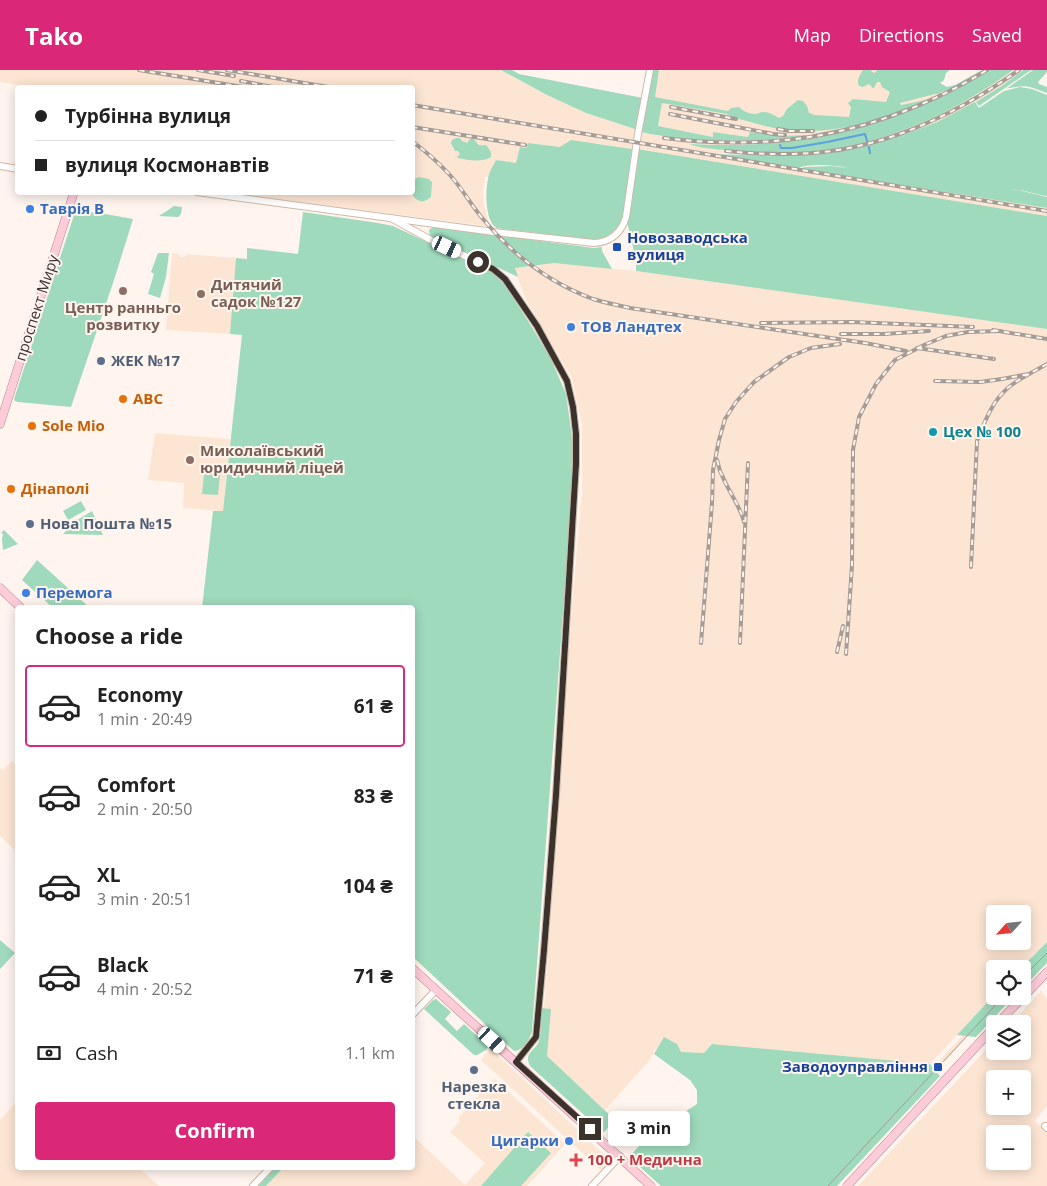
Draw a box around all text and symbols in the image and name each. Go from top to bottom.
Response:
text: Tako [25,19,83,52]
text: Map [794,23,831,47]
text: Directions [859,23,944,47]
text: Saved [972,23,1022,47]
text: Турбінна вулиця [65,103,231,129]
text: вулиця Космонавтів [65,152,269,178]
place label: Таврія В [40,198,104,218]
marker: Таврія В [24,203,36,215]
place label: Новозаводська вулиця [627,227,748,264]
car [430,234,463,260]
marker: Новозаводська вулиця [611,241,623,253]
street label: проспект Миру [9,251,63,363]
route start [467,251,489,273]
place label: Дитячий садок №127 [211,274,302,311]
marker: Центр ранньго розвитку [117,285,129,297]
marker: Дитячий садок №127 [195,288,207,300]
place label: Центр ранньго розвитку [65,297,181,334]
place label: ТОВ Ландтех [581,316,682,336]
marker: ТОВ Ландтех [565,321,577,333]
place label: ЖЕК №17 [111,350,181,370]
marker: ЖЕК №17 [95,355,107,367]
place label: ABC [133,388,163,408]
marker: ABC [117,393,129,405]
place label: Sole Mio [42,415,105,435]
marker: Sole Mio [26,420,38,432]
place label: Цех № 100 [943,421,1022,441]
marker: Цех № 100 [927,426,939,438]
place label: Миколаївський юридичний ліцей [200,440,344,477]
marker: Миколаївський юридичний ліцей [184,454,196,466]
place label: Дінаполі [21,478,89,498]
marker: Дінаполі [5,483,17,495]
place label: Нова Пошта №15 [40,513,172,533]
marker: Нова Пошта №15 [24,518,36,530]
place label: Перемога [36,582,113,602]
marker: Перемога [20,587,32,599]
text: Choose a ride [35,620,183,650]
text: Economy [97,682,183,708]
icon: car [37,684,82,729]
text: 61 ₴ [354,693,393,719]
text: 1 min · 20:49 [97,708,192,730]
text: Comfort [97,772,176,798]
icon: car [37,774,82,819]
text: 83 ₴ [354,783,393,809]
text: 2 min · 20:50 [97,798,192,820]
text: XL [97,862,120,888]
icon: car [37,864,82,909]
text: 104 ₴ [343,873,393,899]
text: 3 min · 20:51 [97,888,192,910]
north arrow [986,905,1031,950]
map controls [986,905,1031,1170]
text: Black [97,952,149,978]
icon: car [37,954,82,999]
button: locate [986,960,1031,1005]
text: 71 ₴ [354,963,393,989]
text: 4 min · 20:52 [97,978,192,1000]
button: layers [986,1015,1031,1060]
car [475,1024,508,1056]
icon: cash [35,1039,63,1067]
text: Cash [75,1040,118,1066]
text: 1.1 km [345,1042,395,1064]
place label: Заводоуправління [782,1056,928,1076]
marker: Заводоуправління [932,1061,944,1073]
marker: Нарезка стекла [468,1064,480,1076]
button: + [986,1070,1031,1115]
place label: Нарезка стекла [441,1076,507,1113]
button: Confirm [35,1102,395,1160]
callout: 3 min [608,1112,690,1146]
text: 3 min [627,1117,671,1139]
route end [579,1118,601,1140]
button: − [986,1125,1031,1170]
place label: Цигарки [491,1130,559,1150]
marker: Цигарки [563,1135,575,1147]
place label: 100 + Медична [587,1149,702,1169]
marker: 100 + Медична [569,1153,583,1167]

